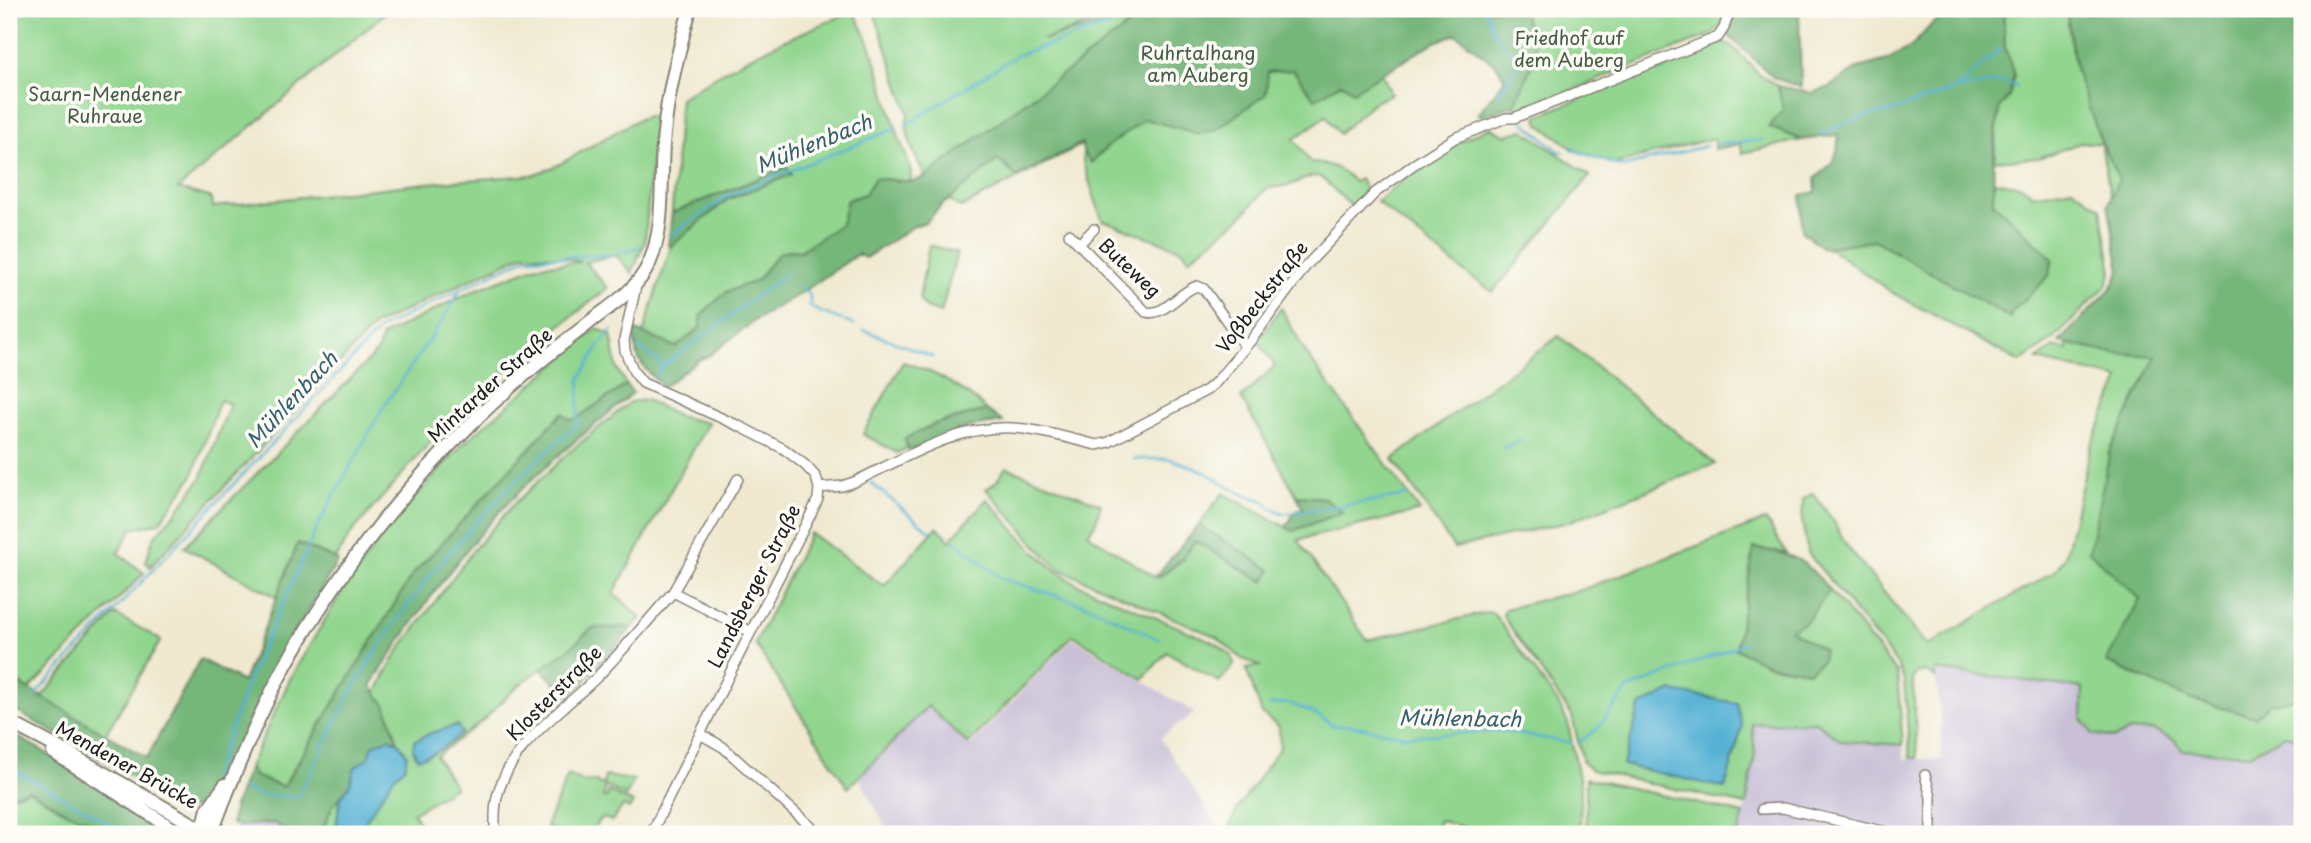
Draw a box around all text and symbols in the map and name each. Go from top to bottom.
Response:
park label: Friedhof auf dem Auberg [1514,23,1625,73]
park label: Ruhrtalhang am Auberg [1141,38,1255,88]
park label: Saarn-Mendener Ruhraue [28,79,182,129]
water label: Mühlenbach [751,104,877,180]
street label: Buteweg [1093,231,1168,304]
street label: Voßbeckstraße [1208,234,1314,358]
street label: Mintarder Straße [421,320,558,448]
water label: Mühlenbach [237,342,344,454]
street label: Landsberger Straße [700,499,806,672]
street label: Klosterstraße [499,638,607,746]
water label: Mühlenbach [1399,700,1522,734]
street label: Mendener Brücke [51,713,204,815]

